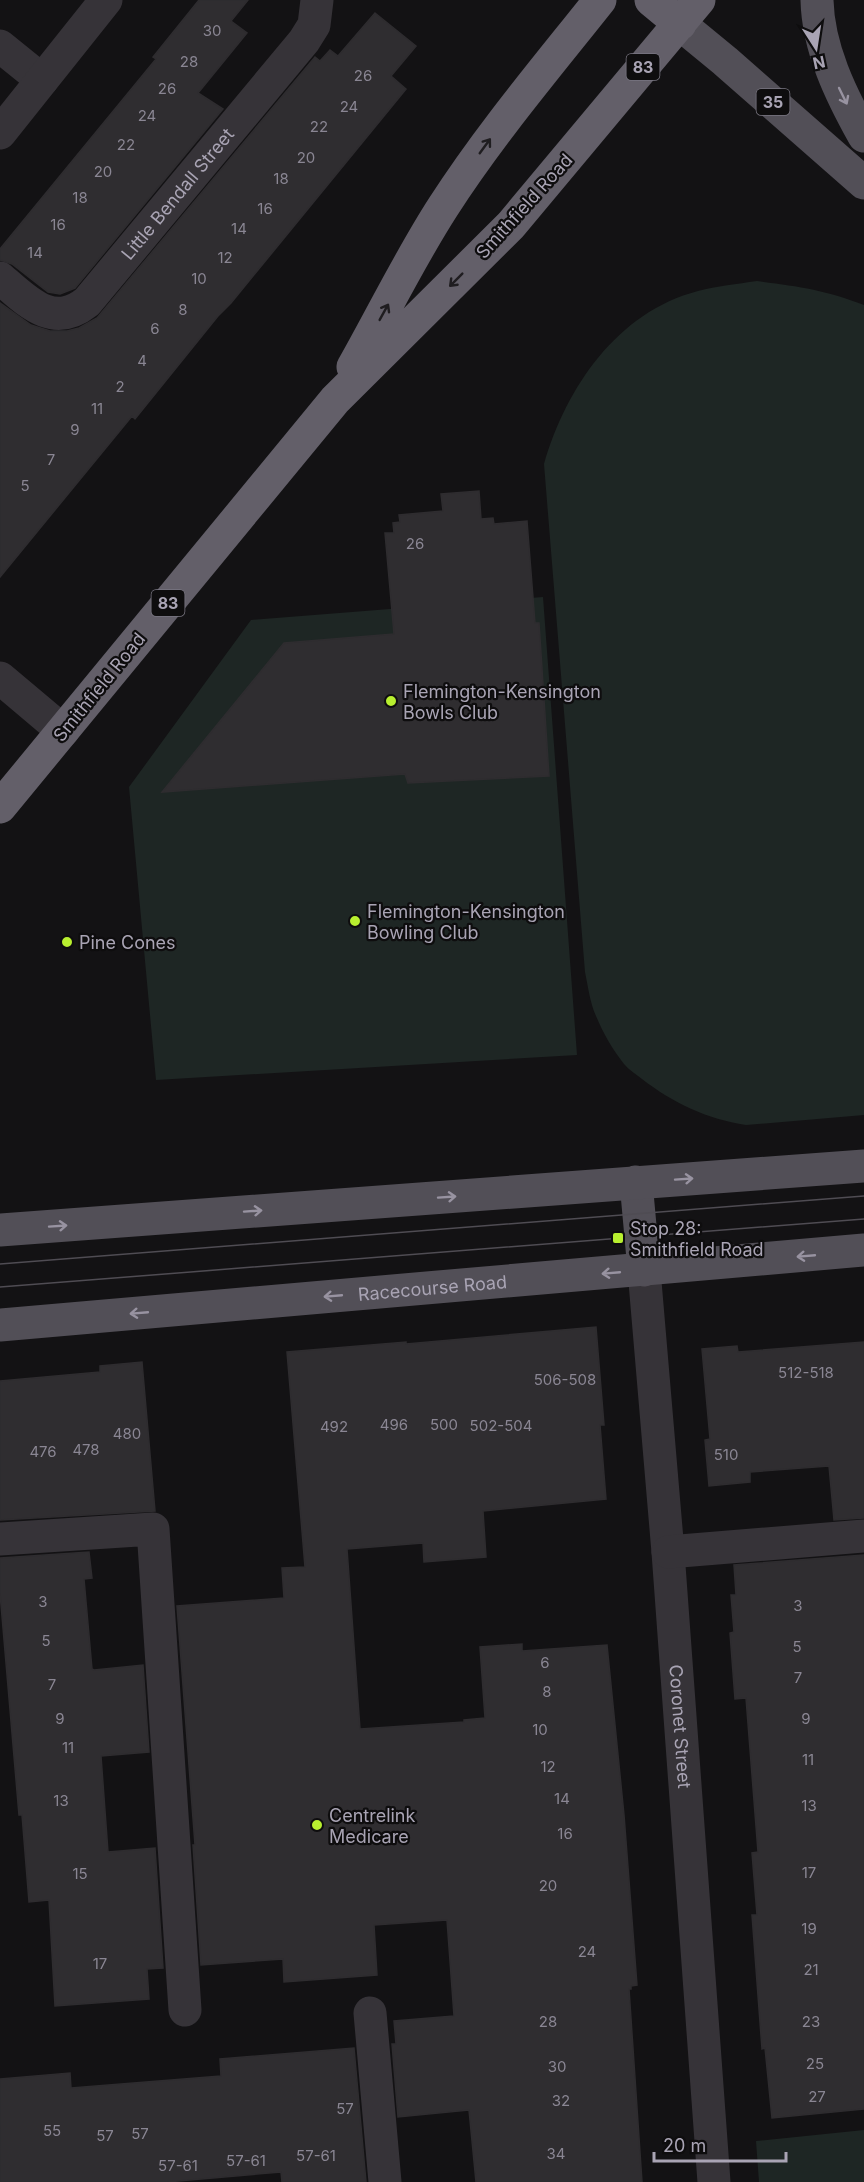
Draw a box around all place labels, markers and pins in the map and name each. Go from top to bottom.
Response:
place label: Flemington-Kensington Bowls Club [403,681,601,723]
marker: Flemington-Kensington Bowls Club [384,694,398,708]
place label: Flemington-Kensington Bowling Club [367,901,565,943]
marker: Flemington-Kensington Bowling Club [348,914,362,928]
place label: Pine Cones [79,932,176,953]
marker: Pine Cones [60,935,74,949]
place label: Stop 28: Smithfield Road [630,1218,764,1260]
marker: Stop 28: Smithfield Road [611,1231,625,1245]
place label: Centrelink Medicare [329,1805,415,1847]
marker: Centrelink Medicare [310,1818,324,1832]

